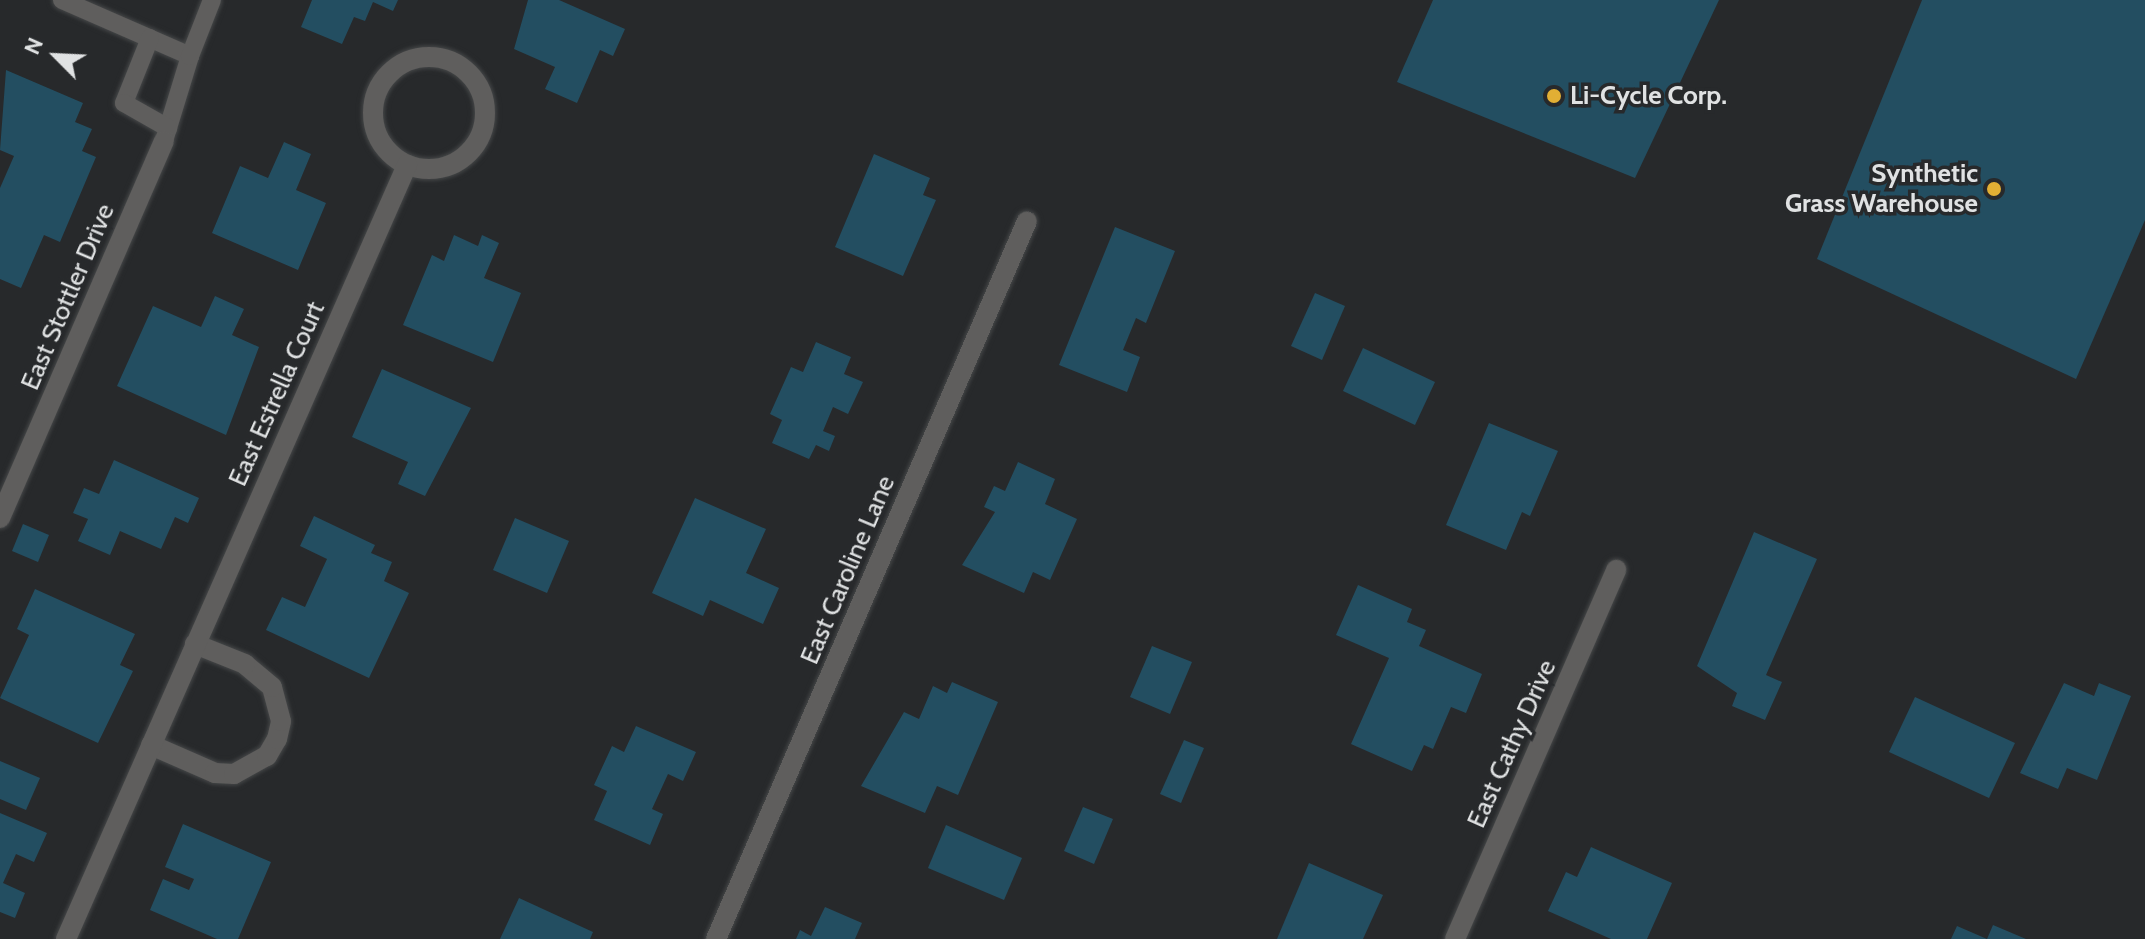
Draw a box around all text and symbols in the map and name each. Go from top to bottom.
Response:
north arrow [16,16,96,96]
text: N [18,33,49,59]
place label: Li-Cycle Corp. [1570,80,1727,112]
marker: Li-Cycle Corp. [1545,87,1563,105]
place label: Synthetic Grass Warehouse [1785,158,1978,220]
marker: Synthetic Grass Warehouse [1985,180,2003,198]
street label: East Stottler Drive [15,199,121,395]
street label: East Estrella Court [222,297,332,491]
street label: East Caroline Lane [794,471,902,669]
street label: East Cathy Drive [1461,655,1563,833]

